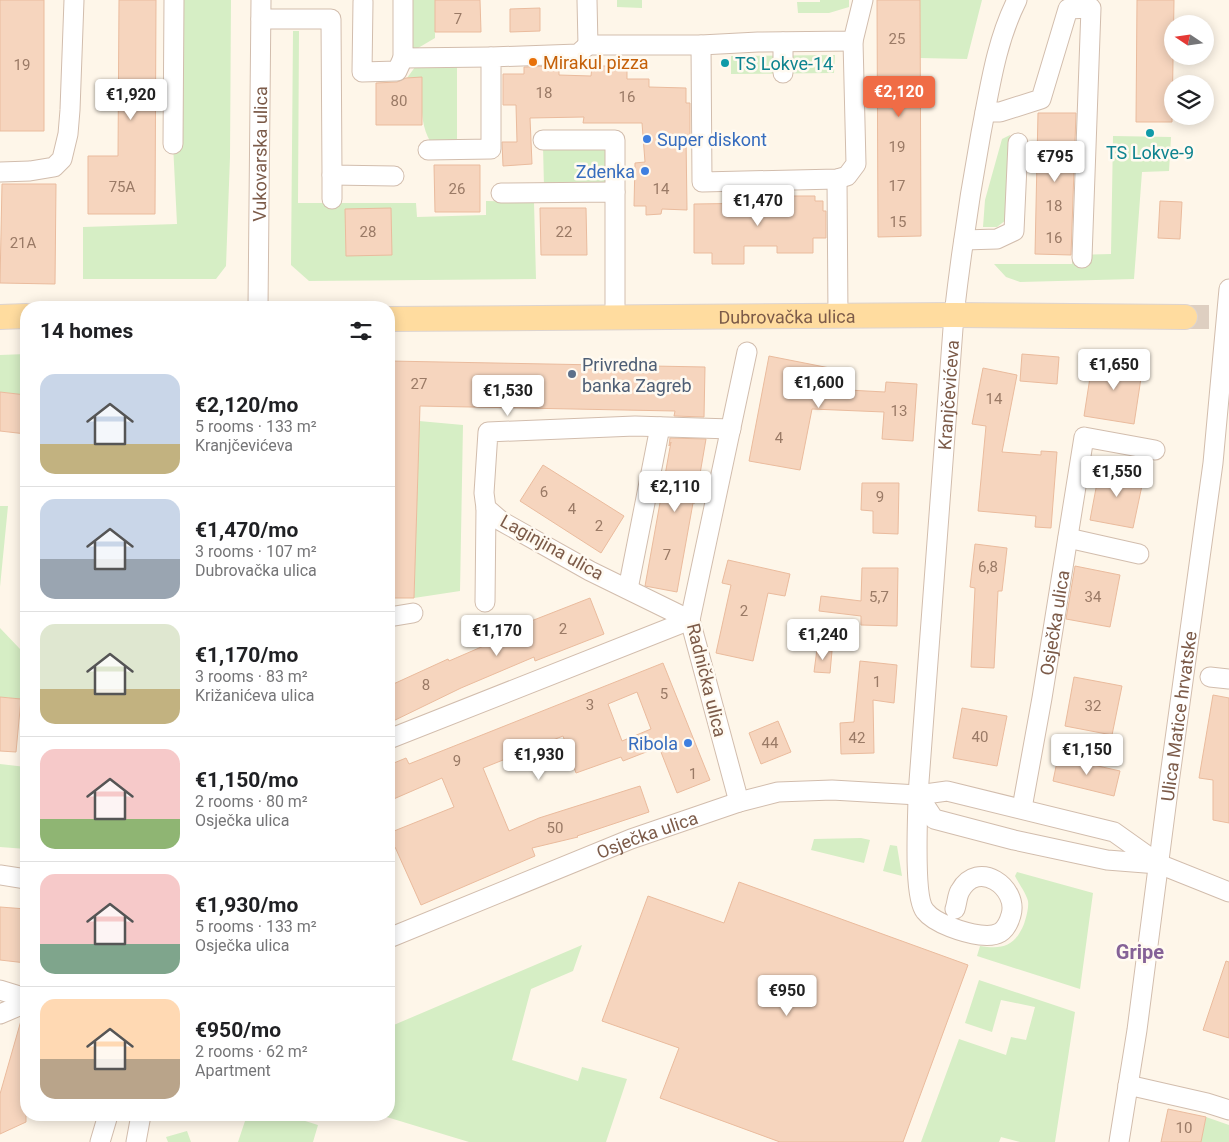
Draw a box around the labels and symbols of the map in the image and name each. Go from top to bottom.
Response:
house number: 7 [454,10,462,28]
north arrow [1164,15,1214,65]
house number: 25 [889,30,905,48]
place label: Mirakul pizza [543,52,649,73]
place label: TS Lokve-14 [735,53,833,74]
house number: 19 [14,56,30,74]
marker: Mirakul pizza [527,56,539,68]
marker: TS Lokve-14 [719,57,731,69]
pin: €2,120 [858,76,940,118]
pin: €1,920 [90,78,172,121]
house number: 18 [536,84,552,102]
street label: Vukovarska ulica [248,86,271,222]
house number: 16 [619,88,635,106]
house number: 80 [391,92,407,110]
marker: TS Lokve-9 [1144,127,1156,139]
place label: Super diskont [657,129,767,150]
marker: Super diskont [641,133,653,145]
house number: 19 [889,138,905,156]
pin: €795 [1025,140,1085,183]
place label: TS Lokve-9 [1106,142,1194,163]
place label: Zdenka [576,161,635,182]
marker: Zdenka [639,165,651,177]
house number: 17 [889,177,905,195]
house number: 75A [109,178,136,196]
house number: 26 [449,180,465,198]
house number: 14 [653,180,670,198]
pin: €1,470 [717,184,799,227]
house number: 18 [1046,197,1062,215]
house number: 15 [890,213,906,231]
house number: 28 [360,223,376,241]
house number: 22 [556,223,572,241]
house number: 16 [1046,229,1062,247]
house number: 21A [10,234,37,252]
street label: Dubrovačka ulica [718,305,856,327]
street label: Kranjčevićeva [933,339,963,451]
pin: €1,650 [1073,348,1155,391]
place label: Privredna banka Zagreb [582,354,692,396]
pin: €1,600 [778,366,860,409]
marker: Privredna banka Zagreb [566,368,578,380]
pin: €1,530 [467,374,549,417]
house number: 27 [411,375,427,393]
house number: 14 [986,390,1003,408]
house number: 13 [891,402,907,420]
house number: 4 [775,429,784,447]
pin: €1,550 [1076,456,1158,498]
pin: €2,110 [634,470,716,513]
house number: 6 [540,483,548,501]
house number: 9 [876,488,884,506]
house number: 4 [568,500,577,518]
street label: Laginjina ulica [497,510,607,584]
house number: 2 [595,517,603,535]
house number: 7 [663,546,671,564]
house number: 6,8 [978,558,998,576]
street label: Osječka ulica [1035,569,1073,677]
house number: 5,7 [869,588,889,606]
house number: 34 [1085,588,1102,606]
house number: 2 [740,602,748,620]
pin: €1,170 [456,614,538,657]
pin: €1,240 [782,618,864,661]
house number: 2 [559,620,567,638]
street label: Radnička ulica [683,621,731,739]
street label: Ulica Matice hrvatske [1156,630,1200,803]
house number: 1 [873,673,881,691]
house number: 8 [422,676,430,694]
house number: 5 [660,685,668,703]
house number: 3 [586,696,594,714]
house number: 32 [1085,697,1101,715]
house number: 40 [972,728,988,746]
house number: 42 [849,729,865,747]
place label: Ribola [628,733,678,754]
house number: 44 [762,734,779,752]
pin: €1,150 [1046,734,1128,776]
marker: Ribola [682,737,694,749]
pin: €1,930 [498,738,580,781]
house number: 9 [453,752,461,770]
house number: 1 [689,765,697,783]
street label: Osječka ulica [593,806,700,863]
house number: 50 [547,819,563,837]
district label: Gripe [1116,940,1164,964]
pin: €950 [757,974,817,1017]
house number: 10 [1176,1119,1192,1137]

